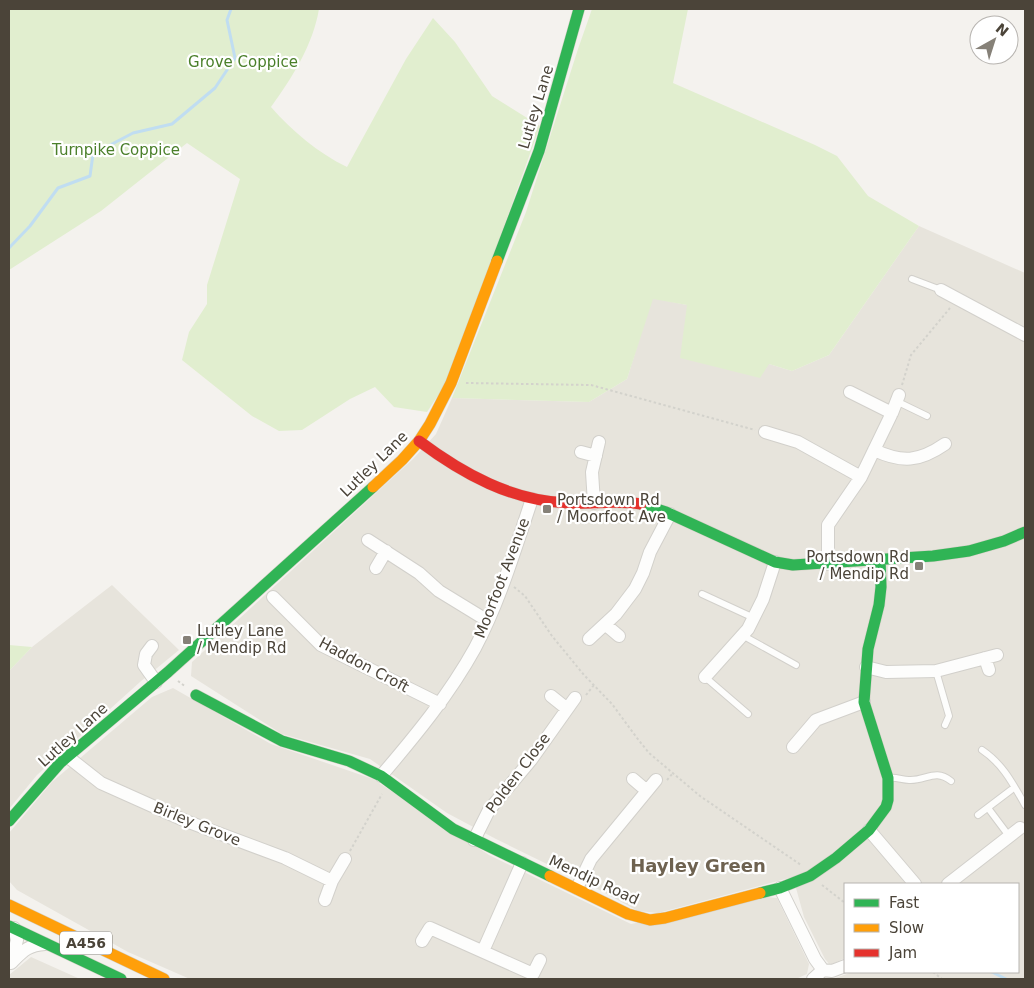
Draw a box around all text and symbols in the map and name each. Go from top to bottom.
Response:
north arrow [969,15,1019,65]
text: N [993,20,1012,40]
park label: Grove Coppice [188,53,298,71]
street label: Lutley Lane [515,63,557,151]
park label: Turnpike Coppice [51,141,180,159]
street label: Lutley Lane [337,427,411,501]
place label: Portsdown Rd / Moorfoot Ave [557,491,666,526]
marker: Portsdown Rd / Moorfoot Ave [541,503,553,515]
street label: Moorfoot Avenue [471,515,533,641]
place label: Portsdown Rd / Mendip Rd [806,548,909,583]
marker: Portsdown Rd / Mendip Rd [913,560,925,572]
place label: Lutley Lane / Mendip Rd [197,622,286,657]
marker: Lutley Lane / Mendip Rd [181,634,193,646]
street label: Haddon Croft [316,634,412,696]
street label: Lutley Lane [35,699,111,771]
street label: Polden Close [482,729,554,817]
street label: Birley Grove [151,798,243,850]
street label: Mendip Road [546,851,642,909]
district label: Hayley Green [630,855,766,876]
legend [844,883,1019,973]
text: Fast [889,894,919,912]
text: Slow [889,919,924,937]
road number: A456 [60,931,112,954]
text: Jam [888,944,917,962]

